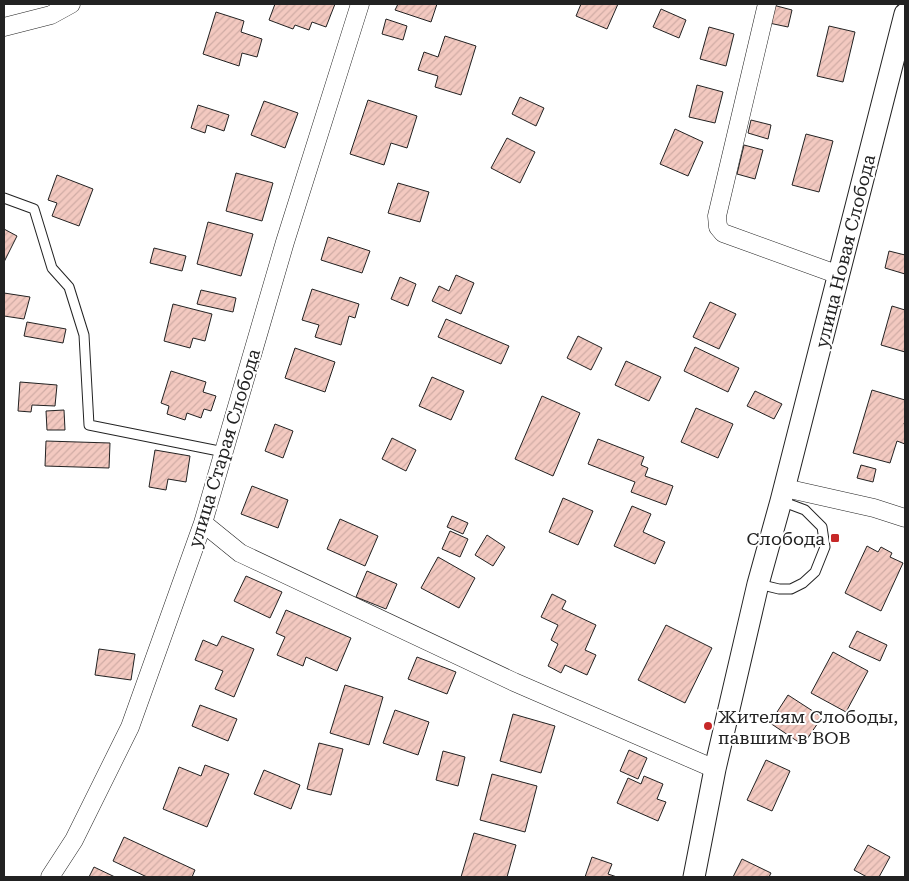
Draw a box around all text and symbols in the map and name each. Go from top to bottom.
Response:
street label: улица Новая Слобода [811,152,879,350]
street label: улица Старая Слобода [184,346,264,550]
place label: Слобода [747,528,825,549]
marker: Слобода [829,532,841,544]
place label: Жителям Слободы, павшим в ВОВ [718,706,898,748]
marker: Жителям Слободы, павшим в ВОВ [702,720,714,732]

